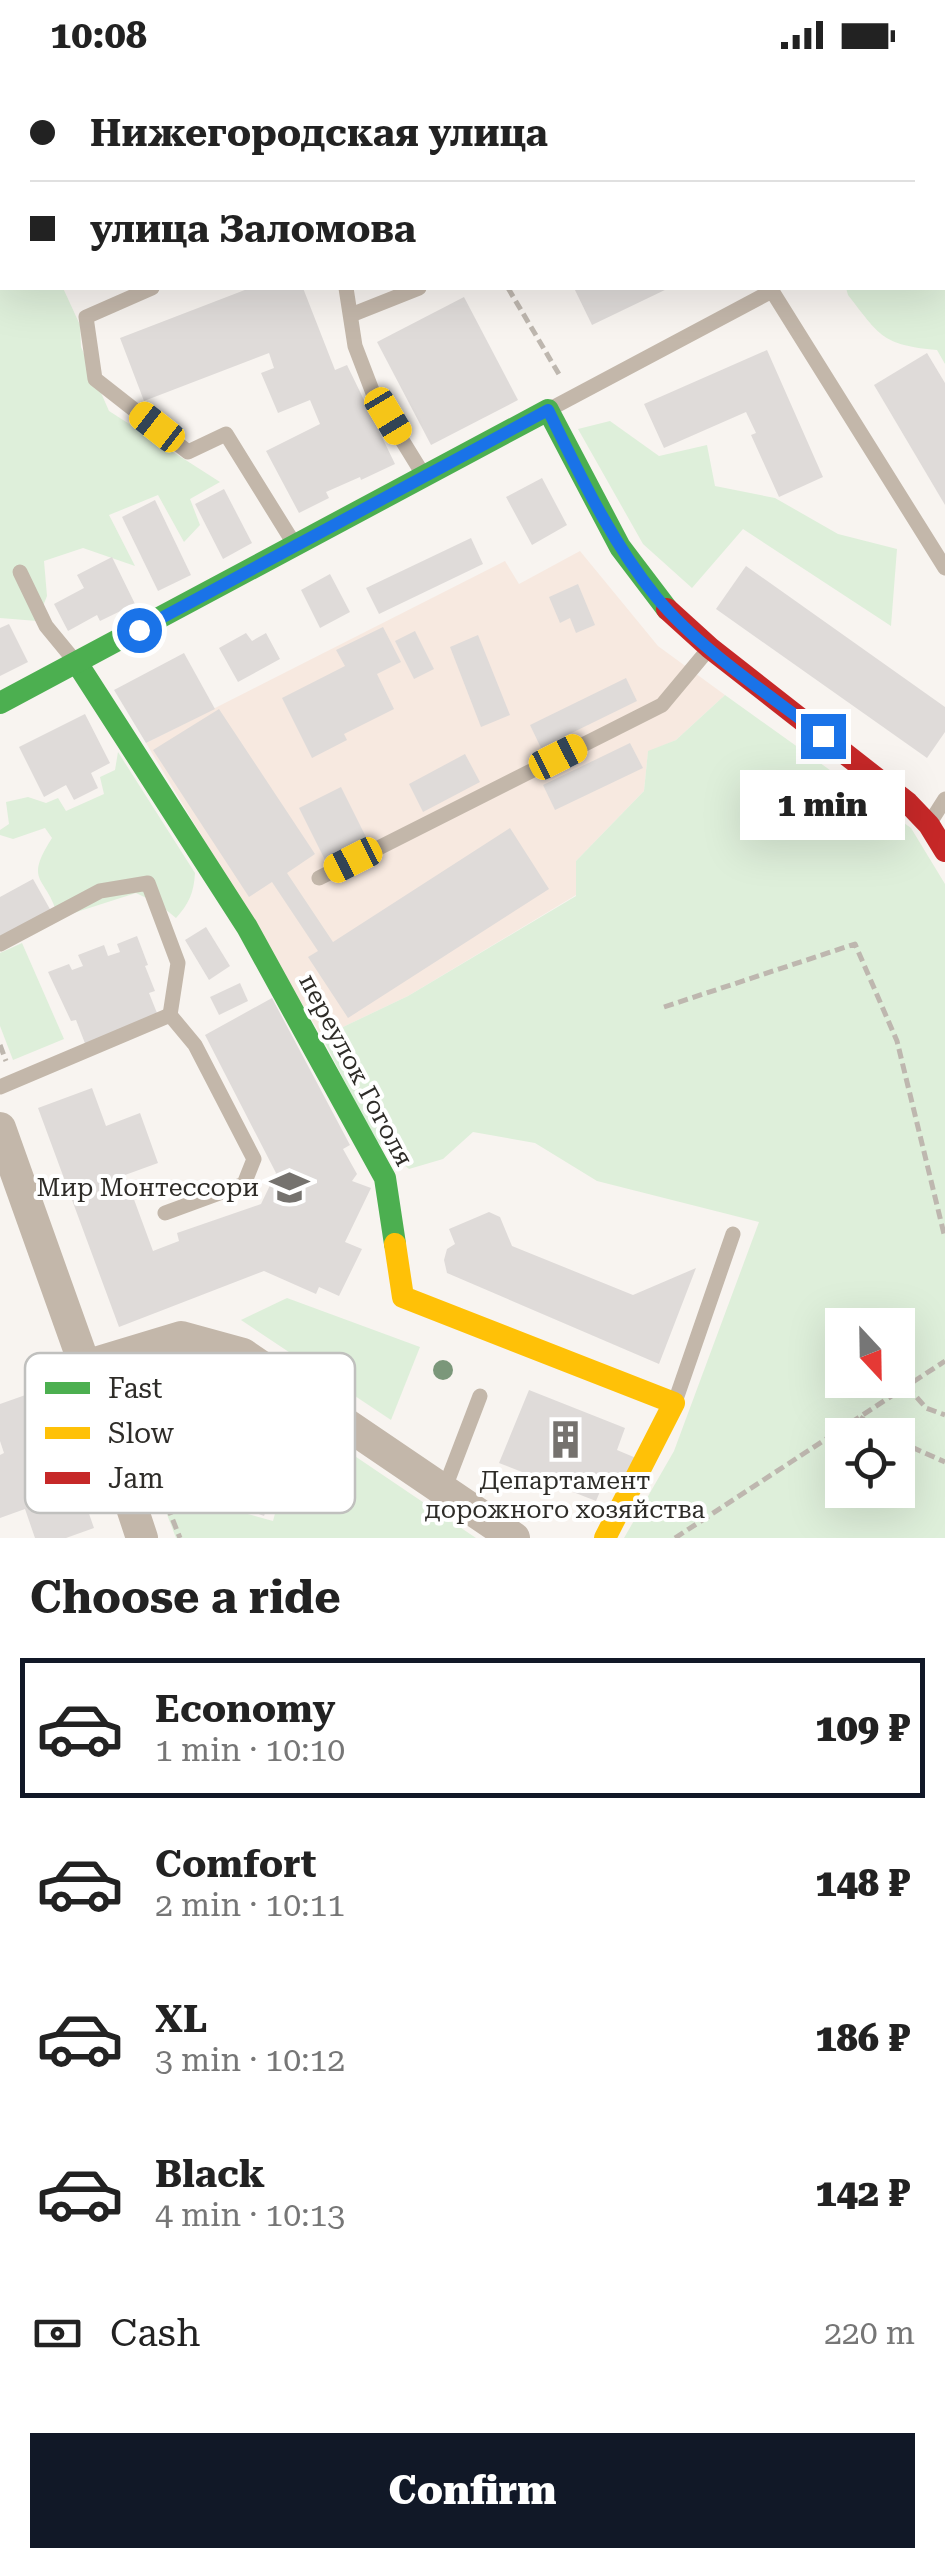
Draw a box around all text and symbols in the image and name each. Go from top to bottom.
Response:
text: 10:08 [50,13,147,57]
text: Нижегородская улица [90,111,548,155]
text: улица Заломова [90,207,416,251]
car [360,383,416,449]
car [124,397,190,457]
route start [117,608,162,653]
route end [801,714,846,759]
car [524,730,592,784]
callout: 1 min [740,771,906,841]
text: 1 min [778,786,867,824]
car [319,833,387,887]
street label: переулок Гоголя [293,969,419,1171]
school or university icon: Мир Монтессори [268,1166,310,1208]
place label: Мир Монтессори [36,1173,259,1202]
north arrow [825,1308,915,1398]
map controls [825,1308,915,1508]
legend [25,1353,355,1513]
text: Fast [108,1372,162,1405]
text: Slow [108,1417,175,1450]
building icon: Департамент дорожного хозяйства [544,1418,586,1460]
button: locate [825,1418,915,1508]
text: Jam [108,1462,164,1495]
place label: Департамент дорожного хозяйства [425,1466,706,1524]
text: Choose a ride [30,1571,341,1624]
icon: car [35,1683,125,1773]
text: Economy [155,1687,335,1731]
text: 109 ₽ [815,1706,910,1750]
text: 1 min · 10:10 [155,1731,345,1769]
icon: car [35,1838,125,1928]
text: Comfort [155,1842,316,1886]
text: 148 ₽ [815,1861,910,1905]
text: 2 min · 10:11 [155,1886,345,1924]
icon: car [35,1993,125,2083]
text: XL [155,1997,207,2041]
text: 186 ₽ [815,2016,910,2060]
text: 3 min · 10:12 [155,2041,345,2079]
icon: car [35,2148,125,2238]
text: Black [155,2152,265,2196]
text: 142 ₽ [815,2171,910,2215]
text: 4 min · 10:13 [155,2196,345,2234]
icon: cash [30,2306,85,2361]
text: Cash [110,2311,200,2355]
text: 220 m [824,2314,915,2352]
button: Confirm [30,2433,915,2548]

